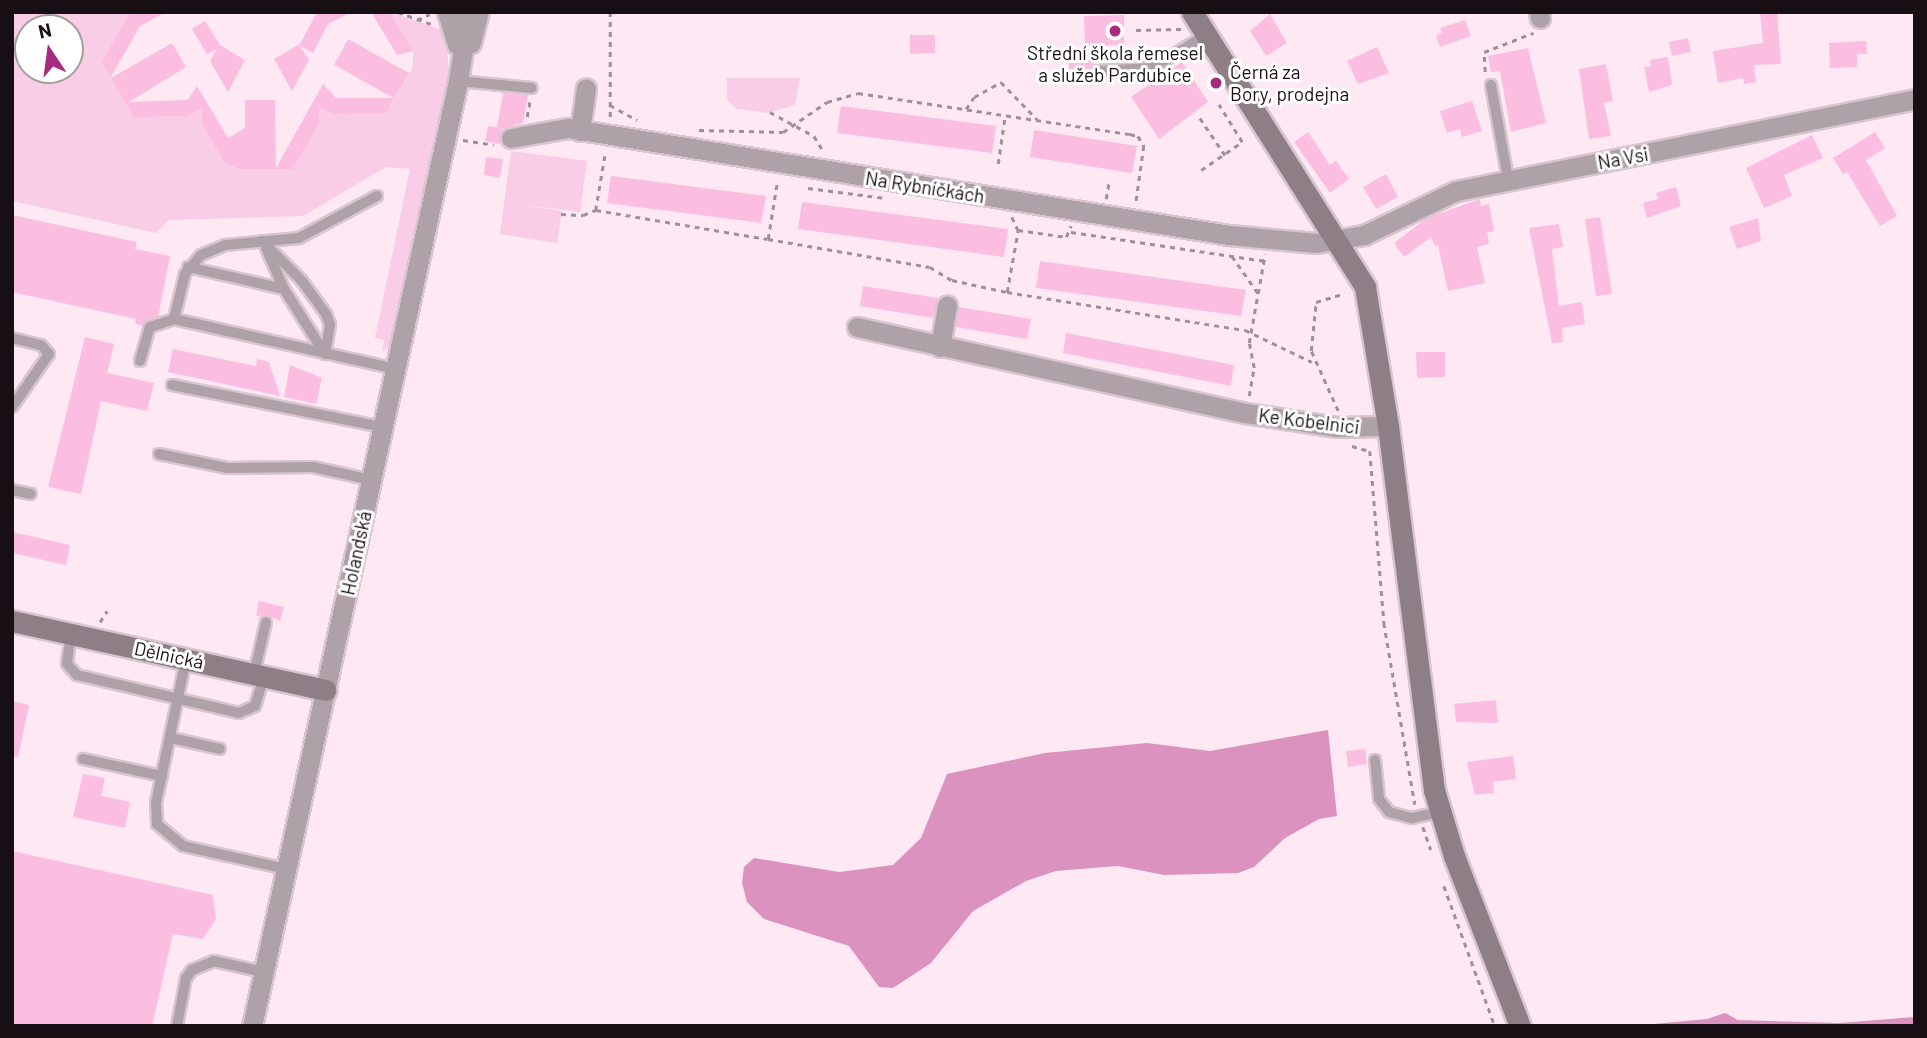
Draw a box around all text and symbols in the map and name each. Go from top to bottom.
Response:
north arrow [14,14,84,84]
text: N [36,17,53,43]
marker: Střední škola řemesel a služeb Pardubice [1107,23,1123,39]
place label: Střední škola řemesel a služeb Pardubice [1027,42,1203,86]
place label: Černá za Bory, prodejna [1230,61,1349,105]
marker: Černá za Bory, prodejna [1208,75,1224,91]
street label: Na Vsi [1596,142,1650,174]
street label: Na Rybníčkách [864,166,986,208]
street label: Ke Kobelnici [1257,404,1361,438]
street label: Holandská [336,509,376,597]
street label: Dělnická [132,637,206,673]

